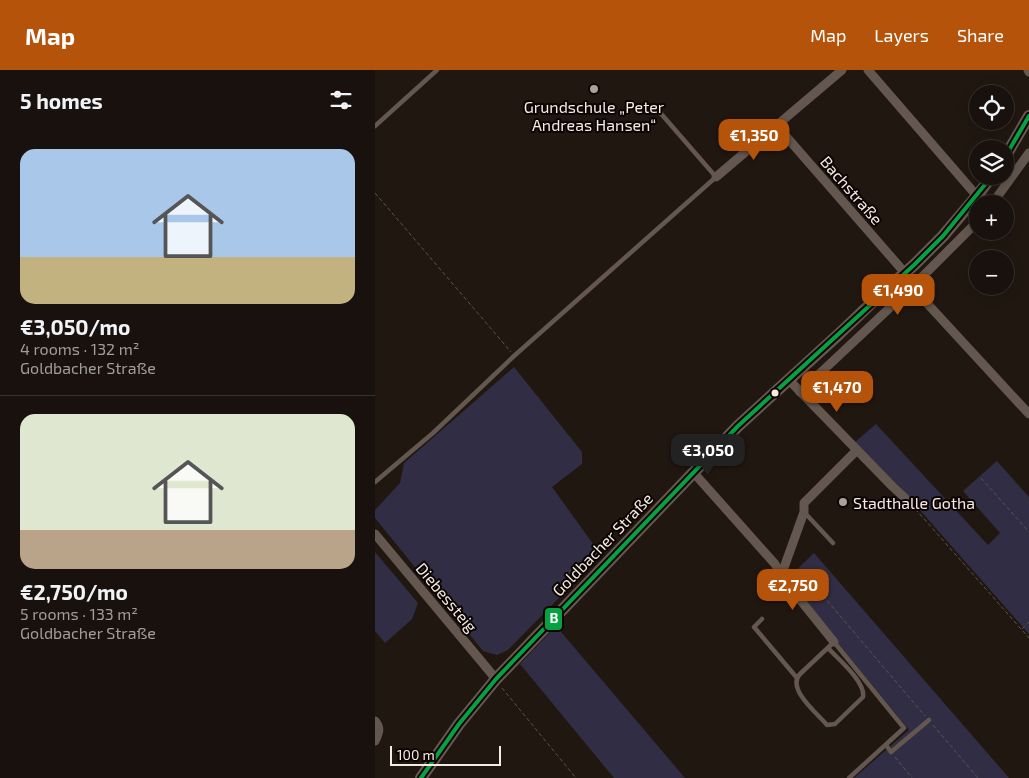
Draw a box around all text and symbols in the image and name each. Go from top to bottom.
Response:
text: Map [25,21,75,50]
text: Map [810,24,846,46]
text: Layers [874,24,929,46]
text: Share [957,24,1004,46]
marker: Grundschule „Peter Andreas Hansen“ [588,83,600,95]
map controls [969,85,1014,295]
button: locate [969,85,1014,130]
icon: filters [327,86,355,114]
text: 5 homes [20,88,103,113]
place label: Grundschule „Peter Andreas Hansen“ [524,97,665,134]
pin: €1,350 [713,118,795,161]
text: €1,350 [729,125,779,144]
button: layers [969,140,1014,185]
street label: Bachstraße [817,152,887,228]
icon: home [143,181,233,271]
button: + [969,195,1014,240]
button: − [969,250,1014,295]
pin: €1,490 [857,274,939,316]
text: €1,490 [873,280,923,299]
text: €3,050/mo [20,314,130,339]
text: 4 rooms · 132 m² [20,339,139,358]
text: Goldbacher Straße [20,358,156,377]
pin: €1,470 [796,370,878,413]
text: €1,470 [812,377,862,396]
unlabelled marker [770,388,780,398]
pin: €3,050 [667,434,749,476]
text: €3,050 [682,440,734,459]
icon: home [143,447,233,537]
street label: Goldbacher Straße [548,489,656,599]
place label: Stadthalle Gotha [853,493,975,512]
marker: Stadthalle Gotha [837,496,849,508]
street label: Diebessteig [412,558,482,636]
pin: €2,750 [752,568,834,611]
text: €2,750 [768,575,818,594]
text: €2,750/mo [20,579,128,604]
text: 5 rooms · 133 m² [20,604,138,623]
line badge: B [544,607,563,631]
text: B [550,609,559,626]
text: Goldbacher Straße [20,623,156,642]
scale bar [390,743,501,766]
text: 100 m [397,746,435,763]

